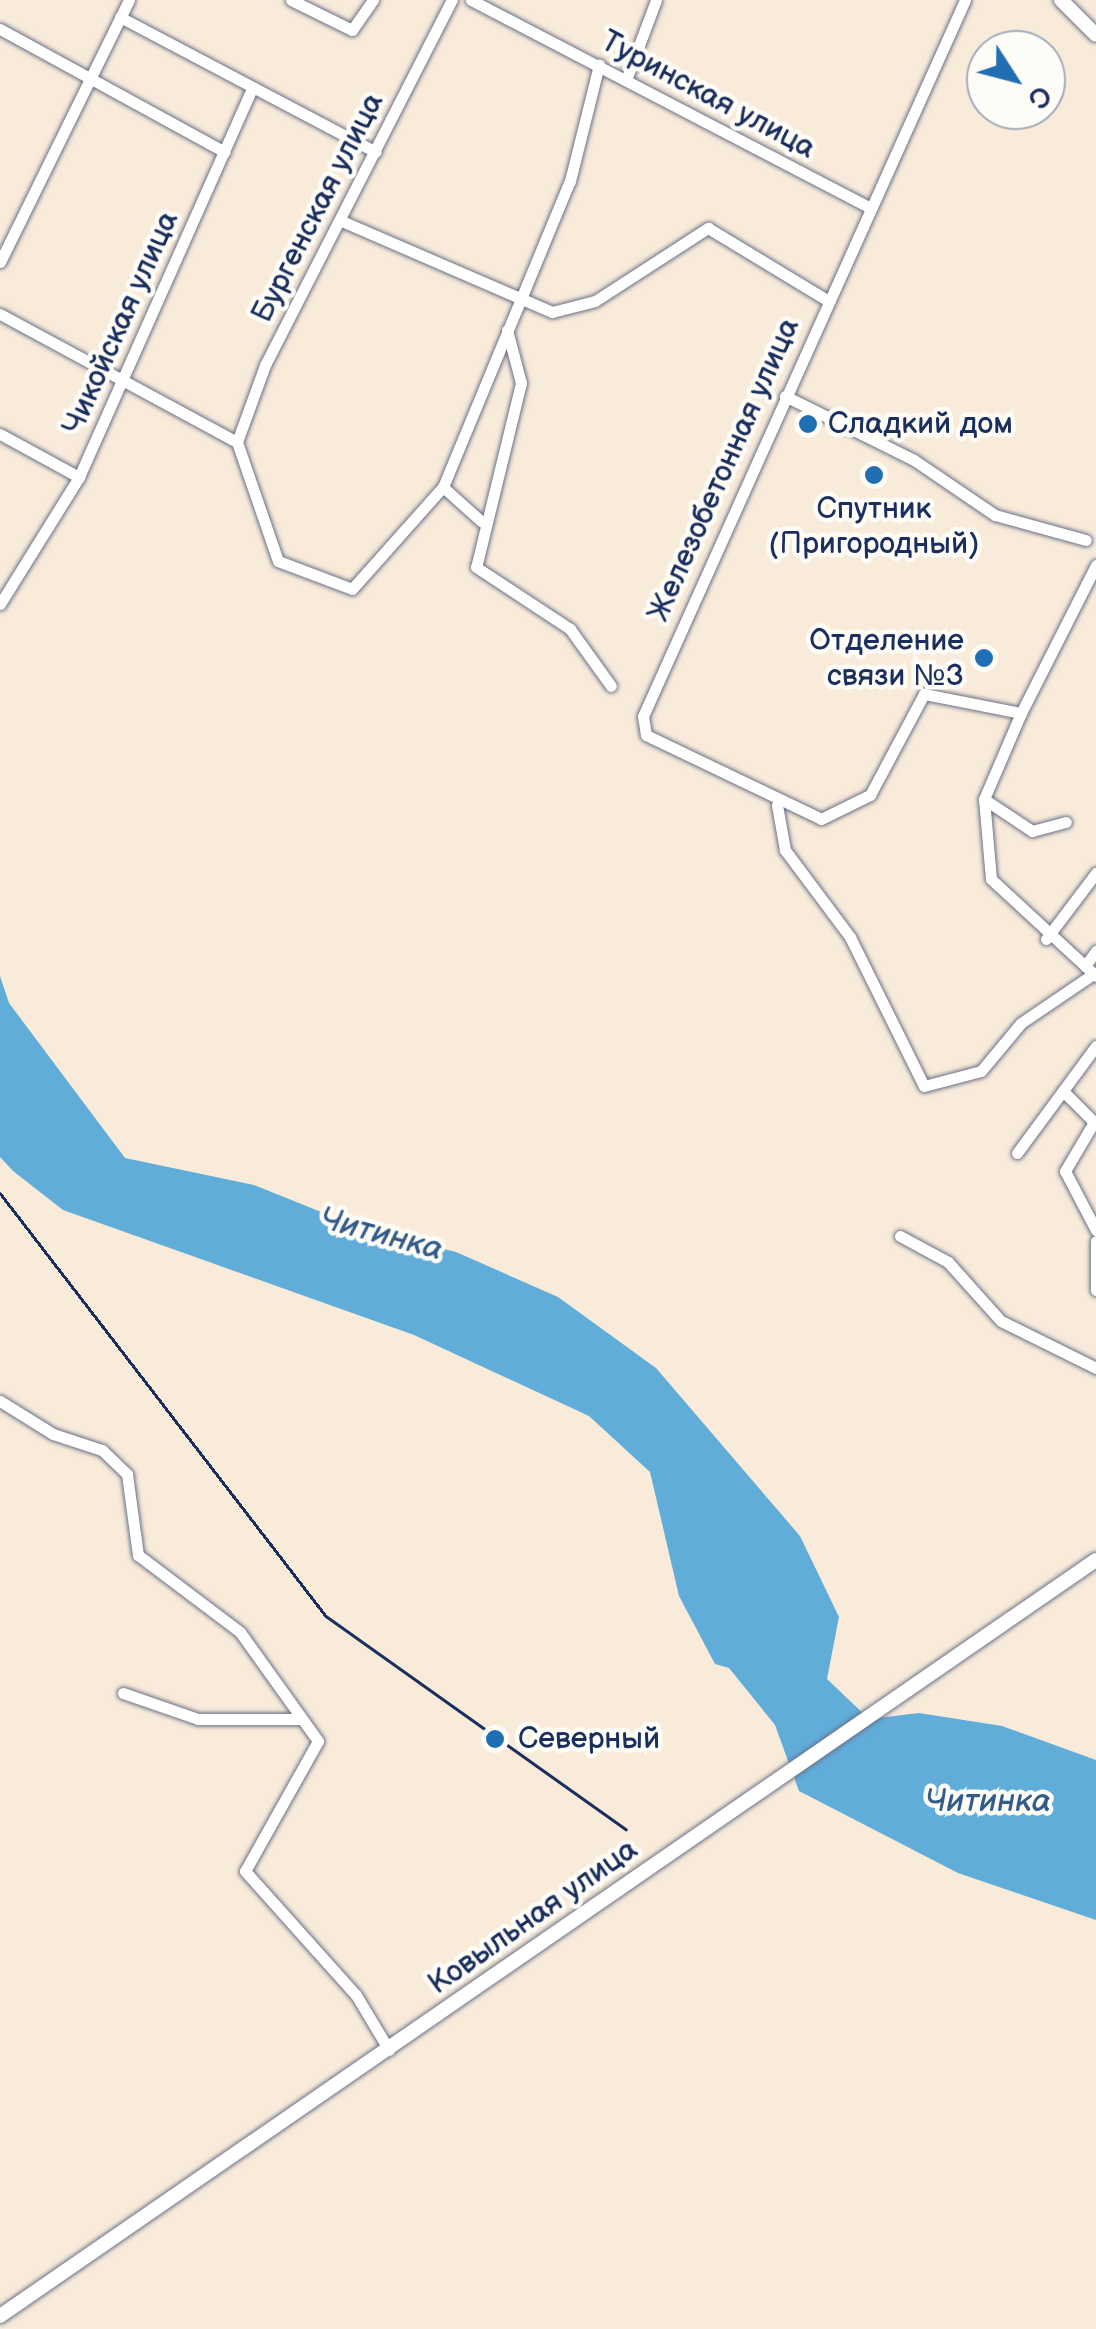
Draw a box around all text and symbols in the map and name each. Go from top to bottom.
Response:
street label: Туринская улица [595,23,821,167]
north arrow [966,30,1066,130]
text: С [1020,79,1058,114]
street label: Бургенская улица [245,87,391,329]
street label: Чикойская улица [56,206,186,440]
street label: Железобетонная улица [641,313,807,627]
place label: Сладкий дом [828,406,1013,442]
marker: Сладкий дом [797,413,819,435]
marker: Спутник (Пригородный) [863,464,885,486]
place label: Спутник (Пригородный) [769,491,979,562]
place label: Отделение связи №3 [809,623,964,694]
marker: Отделение связи №3 [973,647,995,669]
water label: Читинка [315,1200,447,1270]
place label: Северный [518,1721,660,1757]
marker: Северный [482,1726,508,1752]
water label: Читинка [925,1783,1051,1821]
street label: Ковыльная улица [422,1832,644,2002]

